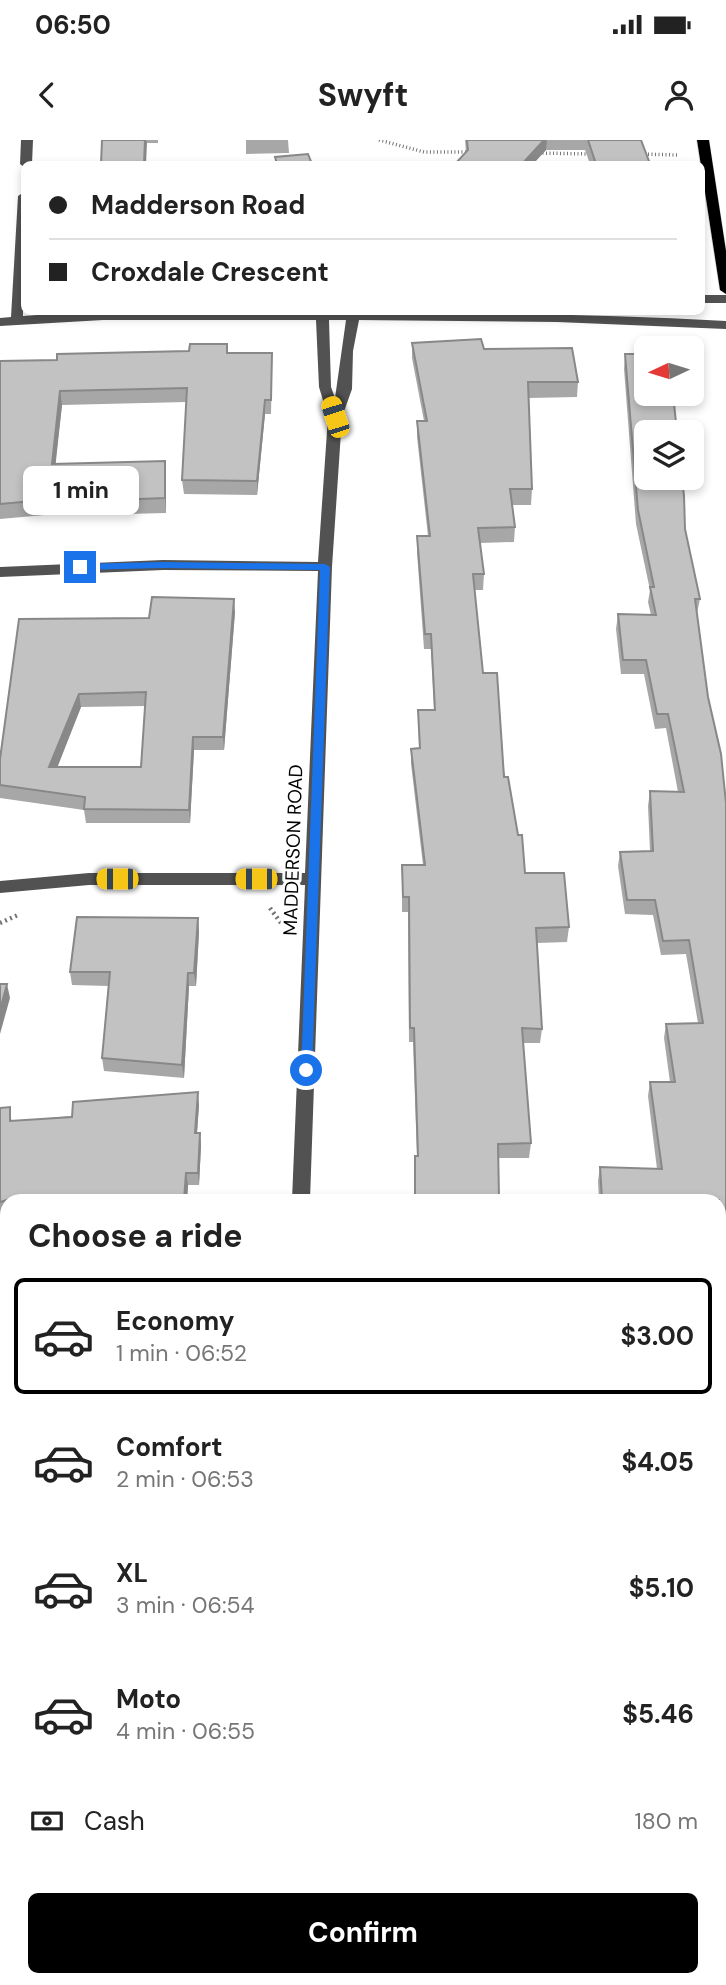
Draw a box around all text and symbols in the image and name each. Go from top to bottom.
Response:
text: 06:50 [35,8,111,42]
text: Swyft [318,74,408,116]
icon: back [28,76,66,114]
icon: person [660,76,698,114]
text: Madderson Road [91,188,305,222]
text: Croxdale Crescent [91,255,329,289]
north arrow [634,336,704,406]
map controls [634,336,704,490]
car [319,394,352,440]
button: layers [634,420,704,490]
callout: 1 min [22,466,138,514]
text: 1 min [53,475,109,505]
route end [64,551,96,583]
street label: MADDERSON ROAD [278,764,308,936]
car [97,869,139,890]
car [236,869,278,890]
route start [290,1054,322,1086]
text: Choose a ride [28,1215,243,1257]
text: Economy [116,1304,234,1338]
icon: car [32,1305,95,1368]
text: $3.00 [620,1319,694,1353]
text: 1 min · 06:52 [116,1338,247,1368]
text: Comfort [116,1430,222,1464]
icon: car [32,1431,95,1494]
text: $4.05 [621,1445,694,1479]
text: 2 min · 06:53 [116,1464,254,1494]
text: XL [116,1556,148,1590]
icon: car [32,1557,95,1620]
text: $5.10 [629,1571,694,1605]
text: 3 min · 06:54 [116,1590,255,1620]
text: Moto [116,1682,181,1716]
icon: car [32,1683,95,1746]
text: $5.46 [622,1697,694,1731]
text: 4 min · 06:55 [116,1716,255,1746]
icon: cash [28,1802,66,1840]
text: Cash [84,1804,145,1838]
text: 180 m [634,1806,698,1836]
button: Confirm [28,1893,698,1973]

